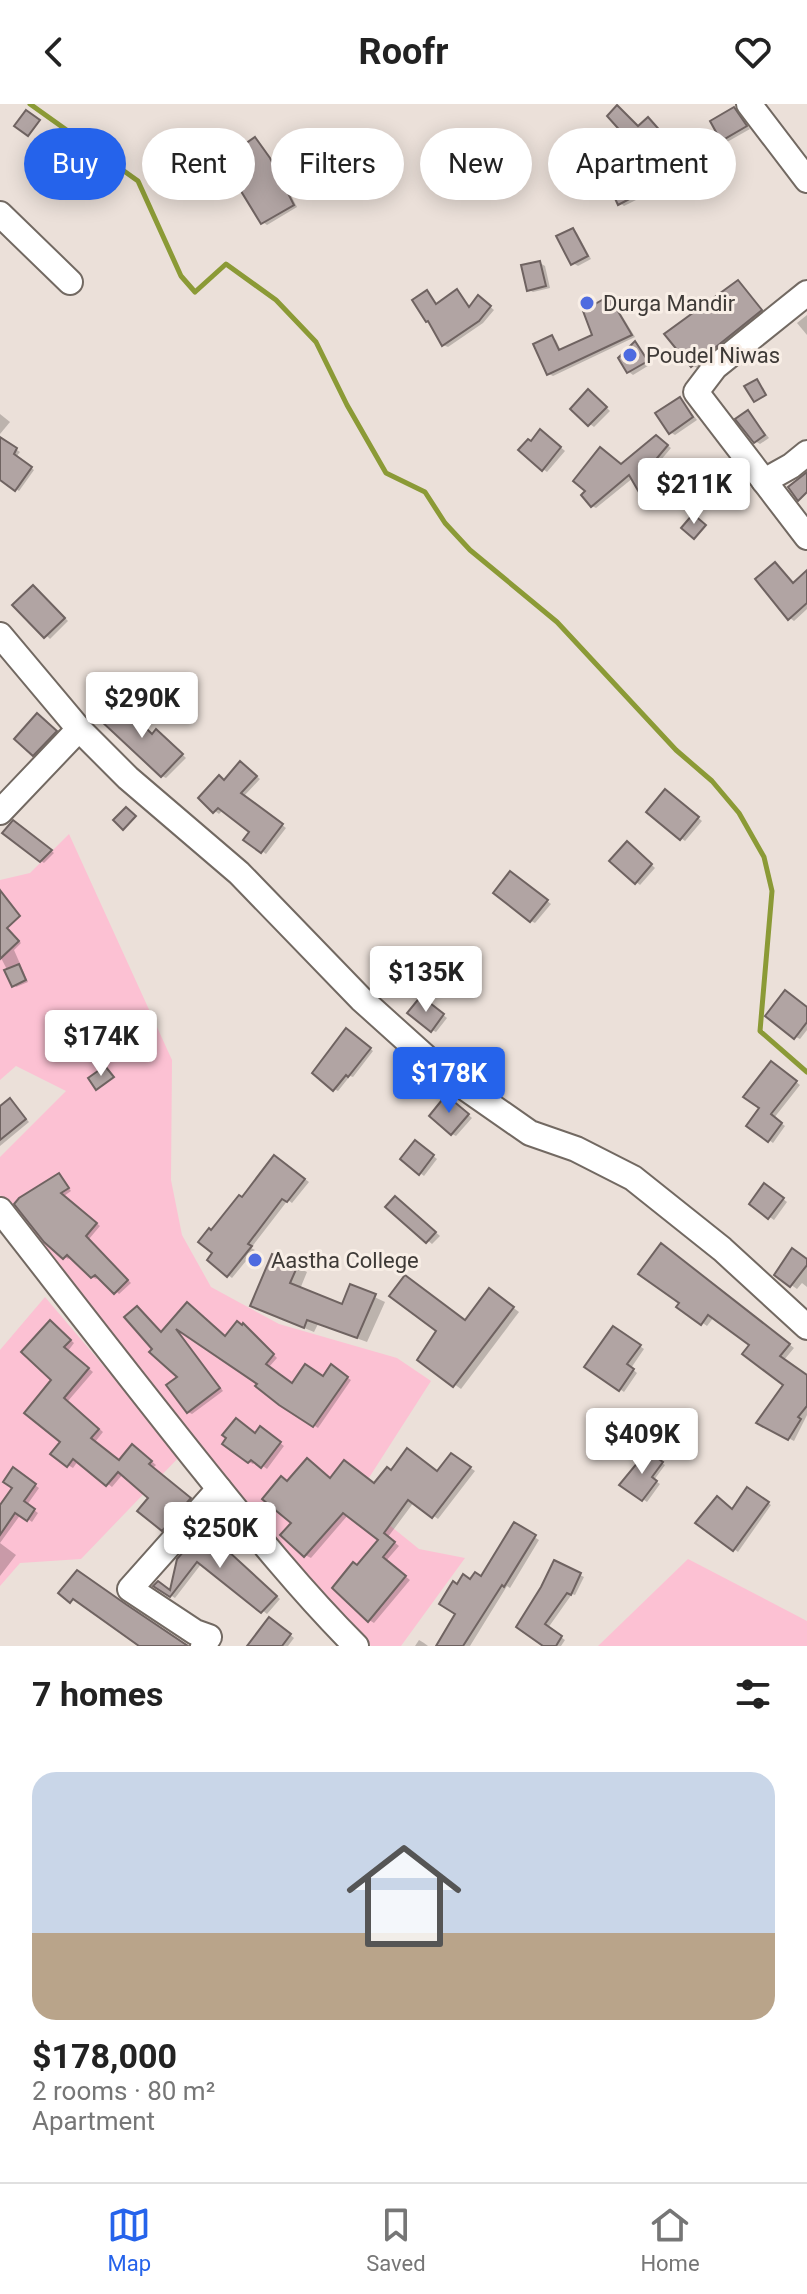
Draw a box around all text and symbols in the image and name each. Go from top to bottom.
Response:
icon: back [32,30,76,74]
icon: heart [731,30,775,74]
text: Roofr [359,31,448,73]
chip: Buy [24,128,126,200]
chip: Rent [142,128,255,200]
chip: Filters [271,128,404,200]
chip: New [420,128,532,200]
chip: Apartment [548,128,736,200]
place label: Durga Mandir [603,291,736,316]
marker: Durga Mandir [578,294,596,312]
place label: Poudel Niwas [646,343,780,368]
marker: Poudel Niwas [621,346,639,364]
pin: $211K [638,458,750,526]
text: $211K [656,469,732,499]
pin: $290K [86,672,198,740]
text: $290K [104,683,180,713]
pin: $135K [370,946,482,1014]
text: $135K [388,957,464,987]
pin: $174K [45,1010,157,1078]
text: $174K [63,1021,139,1051]
pin: $178K [393,1047,505,1115]
text: $178K [411,1058,487,1088]
place label: Aastha College [271,1248,419,1273]
marker: Aastha College [246,1251,264,1269]
pin: $409K [586,1408,698,1476]
text: $409K [604,1419,680,1449]
pin: $250K [164,1502,276,1570]
text: $250K [182,1513,258,1543]
icon: filters [731,1672,775,1716]
text: 7 homes [32,1674,163,1714]
icon: home [332,1824,476,1968]
text: $178,000 [32,2036,177,2076]
text: 2 rooms · 80 m² [32,2076,215,2106]
text: Apartment [32,2106,155,2136]
tab: Map [107,2203,151,2276]
tab: Saved [366,2203,426,2276]
tab: Home [640,2203,700,2276]

